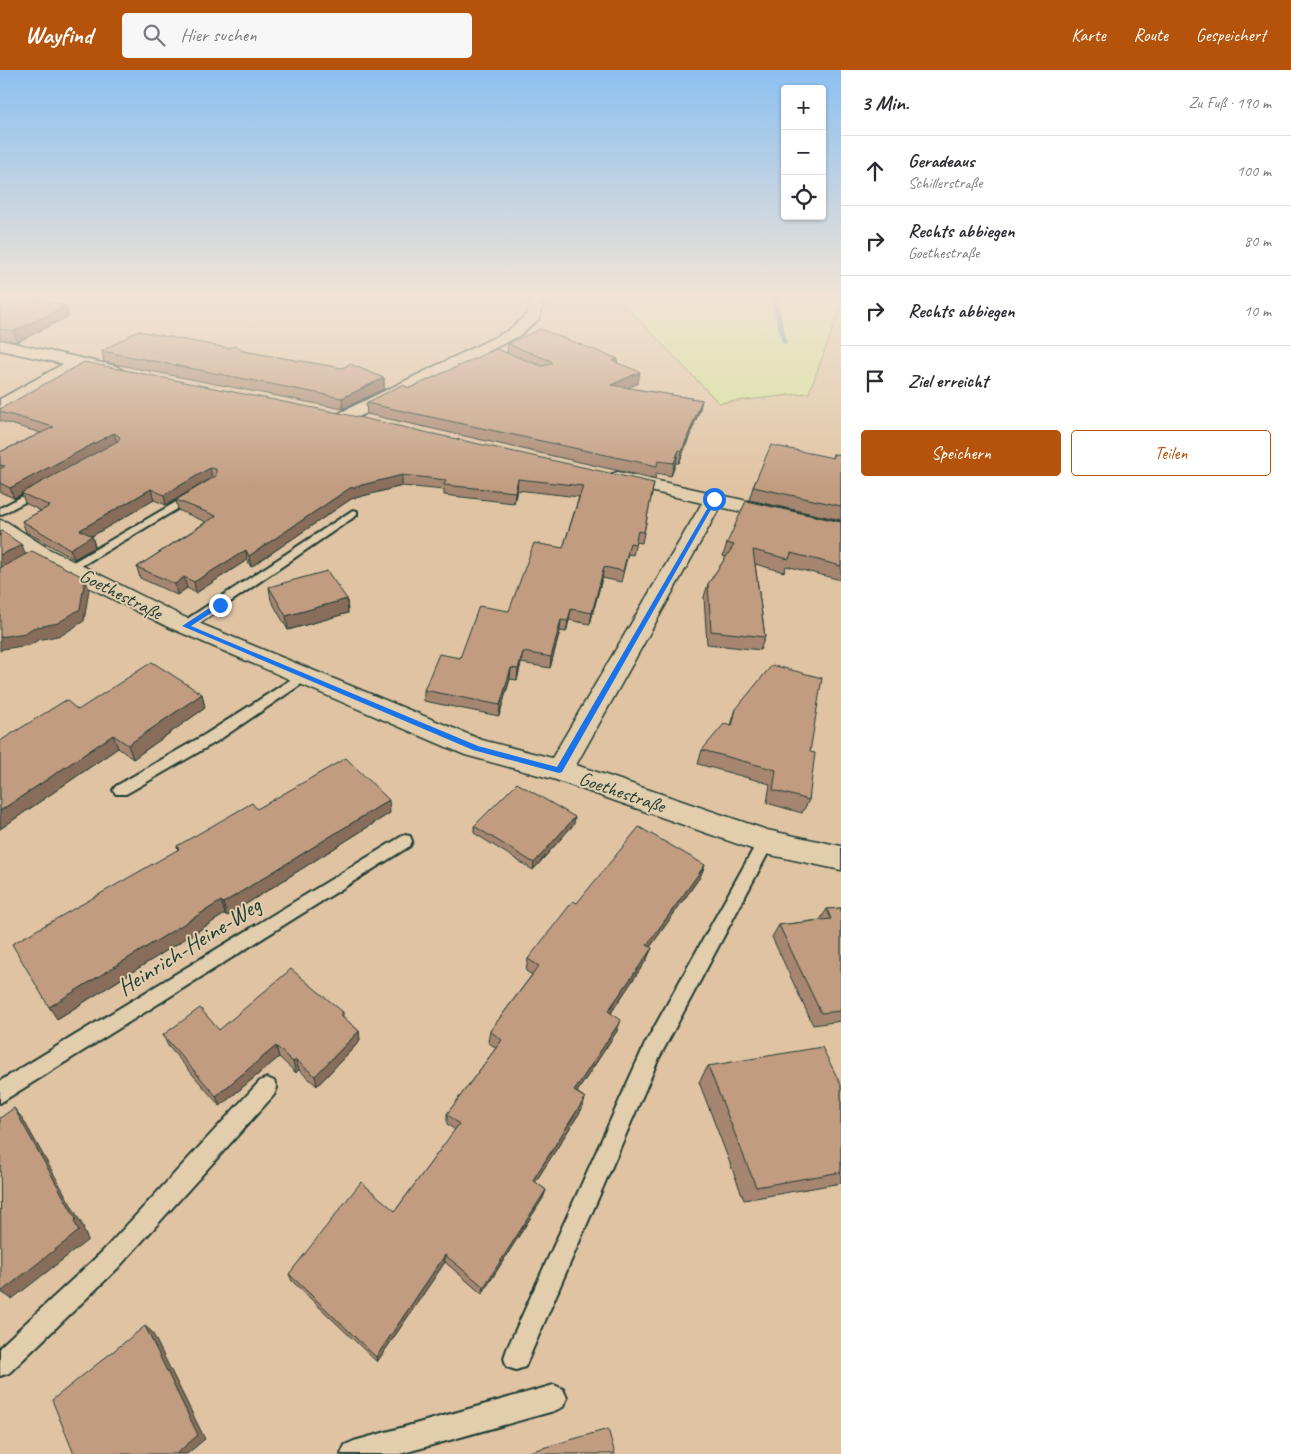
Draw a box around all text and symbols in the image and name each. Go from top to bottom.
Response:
search box [122,13,472,58]
text: Wayfind [25,20,92,50]
icon: search [140,21,168,49]
text: Hier suchen [180,23,257,47]
text: Karte [1071,24,1106,46]
text: Route [1134,24,1168,46]
text: Gespeichert [1196,24,1266,46]
map controls [781,85,826,220]
button: + [781,85,826,130]
text: 3 Min. [861,90,909,116]
text: Zu Fuß · 190 m [1188,93,1271,113]
button: − [781,130,826,175]
text: Geradeaus [908,149,975,173]
icon: ahead [861,157,889,185]
text: 100 m [1237,161,1271,181]
text: Schillerstraße [908,173,982,193]
button: locate [781,175,826,220]
text: Rechts abbiegen [908,219,1014,243]
icon: right [861,227,889,255]
text: 80 m [1244,231,1271,251]
text: Goethestraße [908,243,979,263]
icon: right [861,297,889,325]
text: Rechts abbiegen [908,299,1014,323]
text: 10 m [1244,301,1271,321]
icon: arrive [861,367,889,395]
text: Ziel erreicht [908,369,988,393]
button: Speichern [861,430,1061,476]
button: Teilen [1071,430,1271,476]
route start [703,488,726,511]
street label: Goethestraße [76,563,168,626]
route end [209,594,232,617]
street label: Goethestraße [576,766,670,819]
street label: Heinrich-Heine-Weg [112,889,268,1002]

